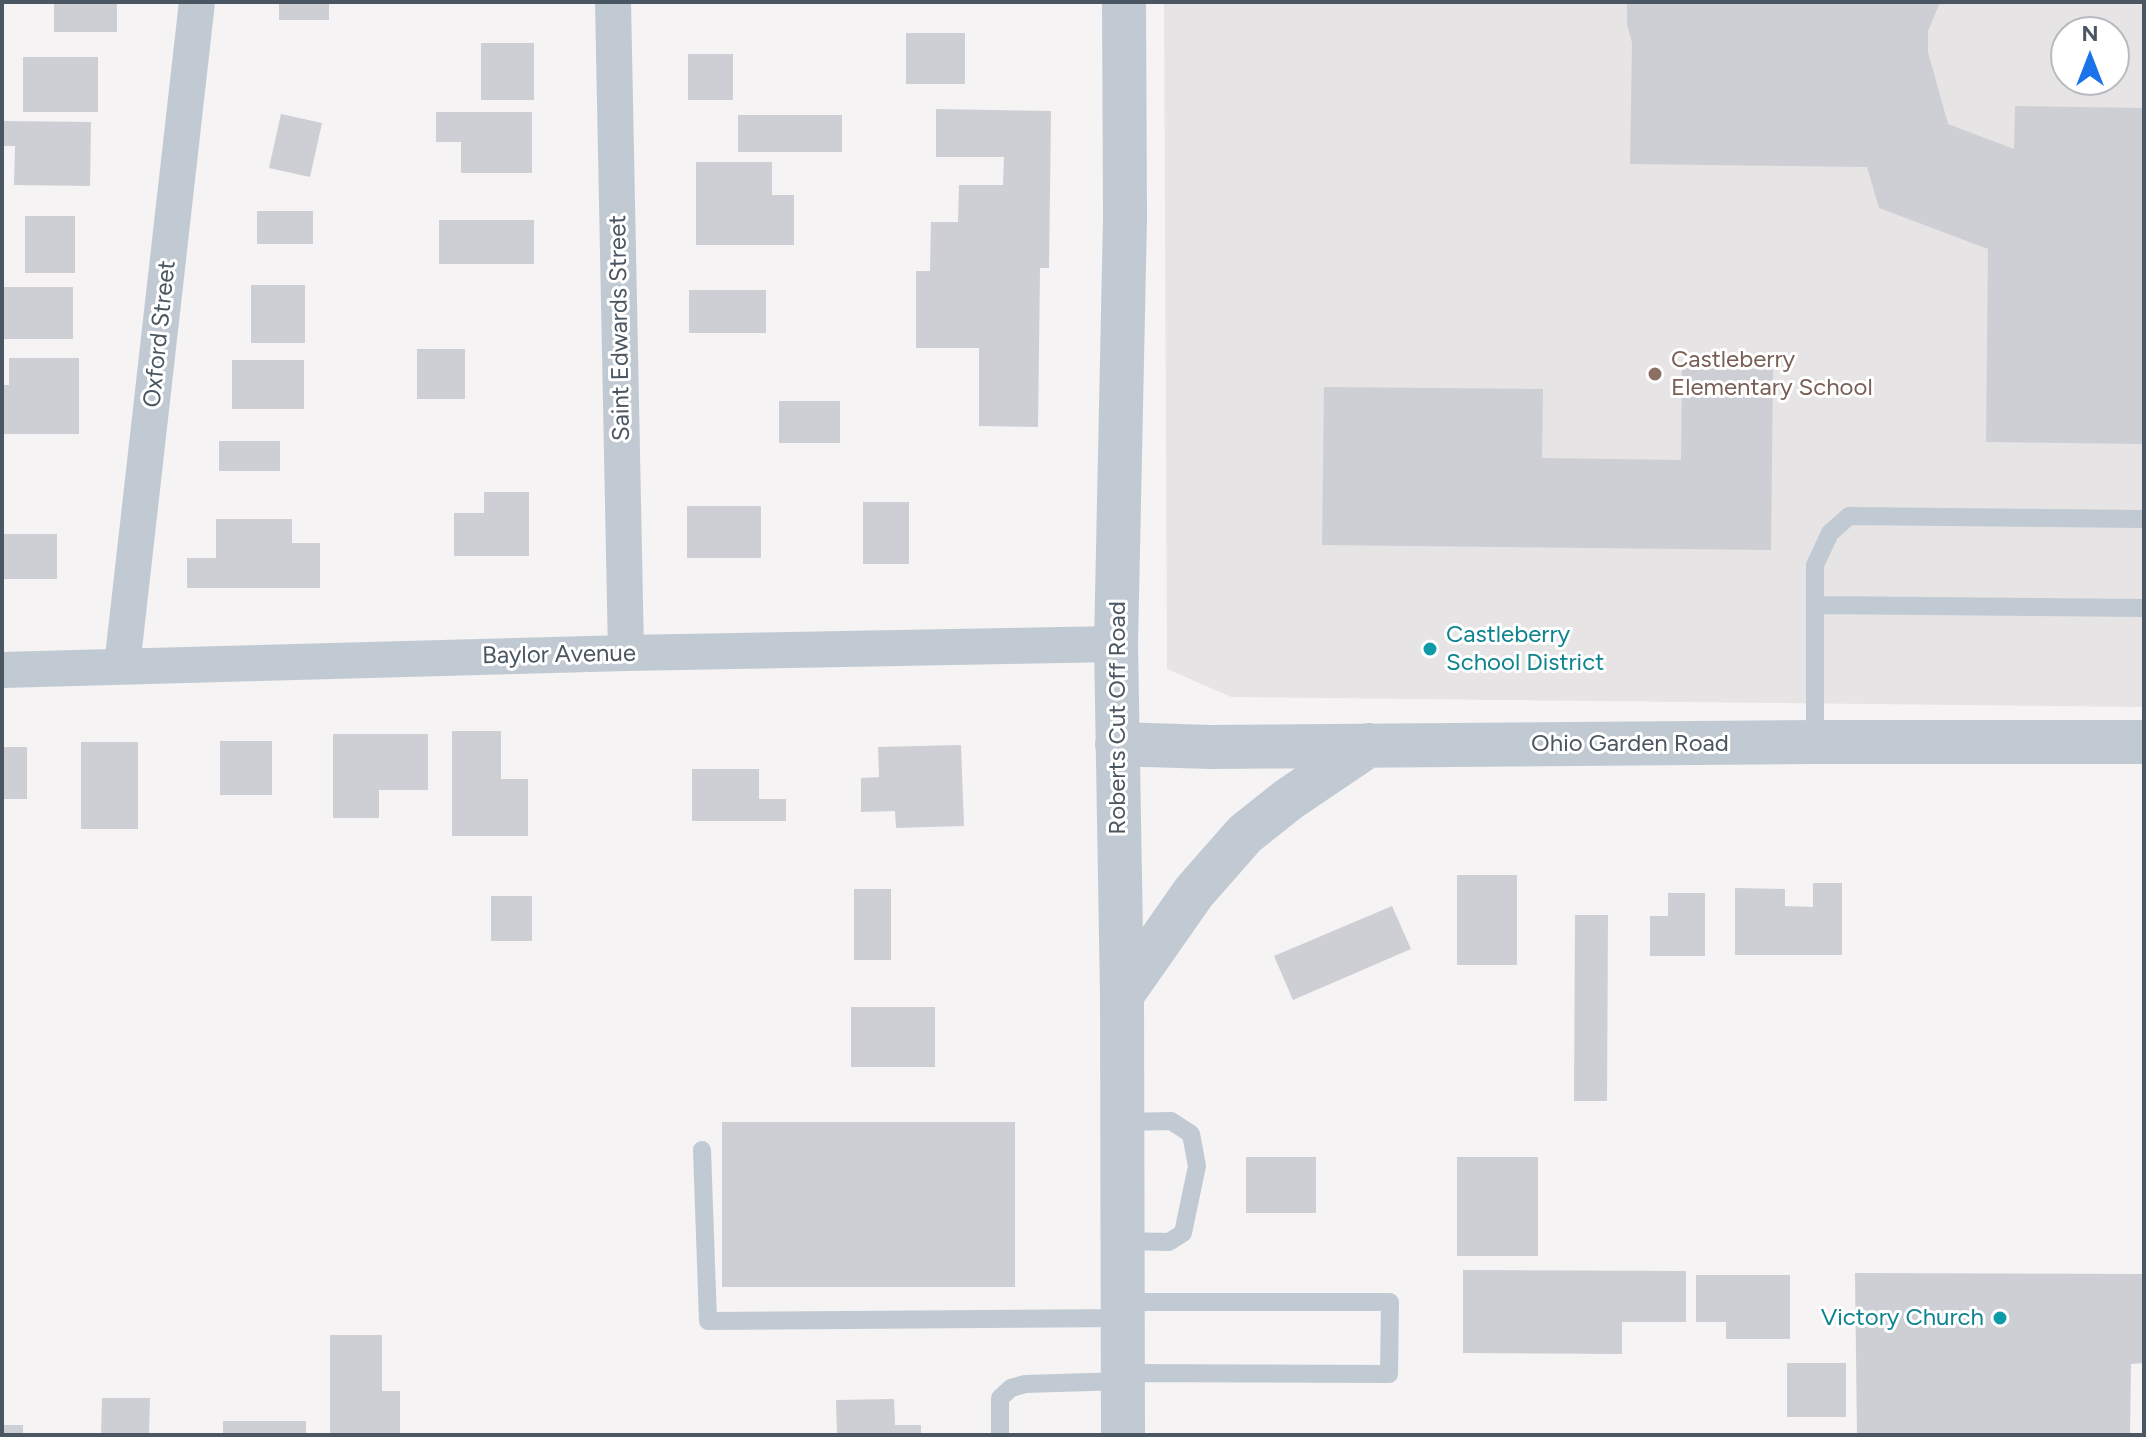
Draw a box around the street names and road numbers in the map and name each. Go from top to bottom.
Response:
street label: Saint Edwards Street [604,215,636,441]
street label: Oxford Street [138,259,182,409]
street label: Roberts Cut Off Road [1104,601,1132,835]
street label: Baylor Avenue [482,639,636,671]
street label: Ohio Garden Road [1531,730,1729,758]

